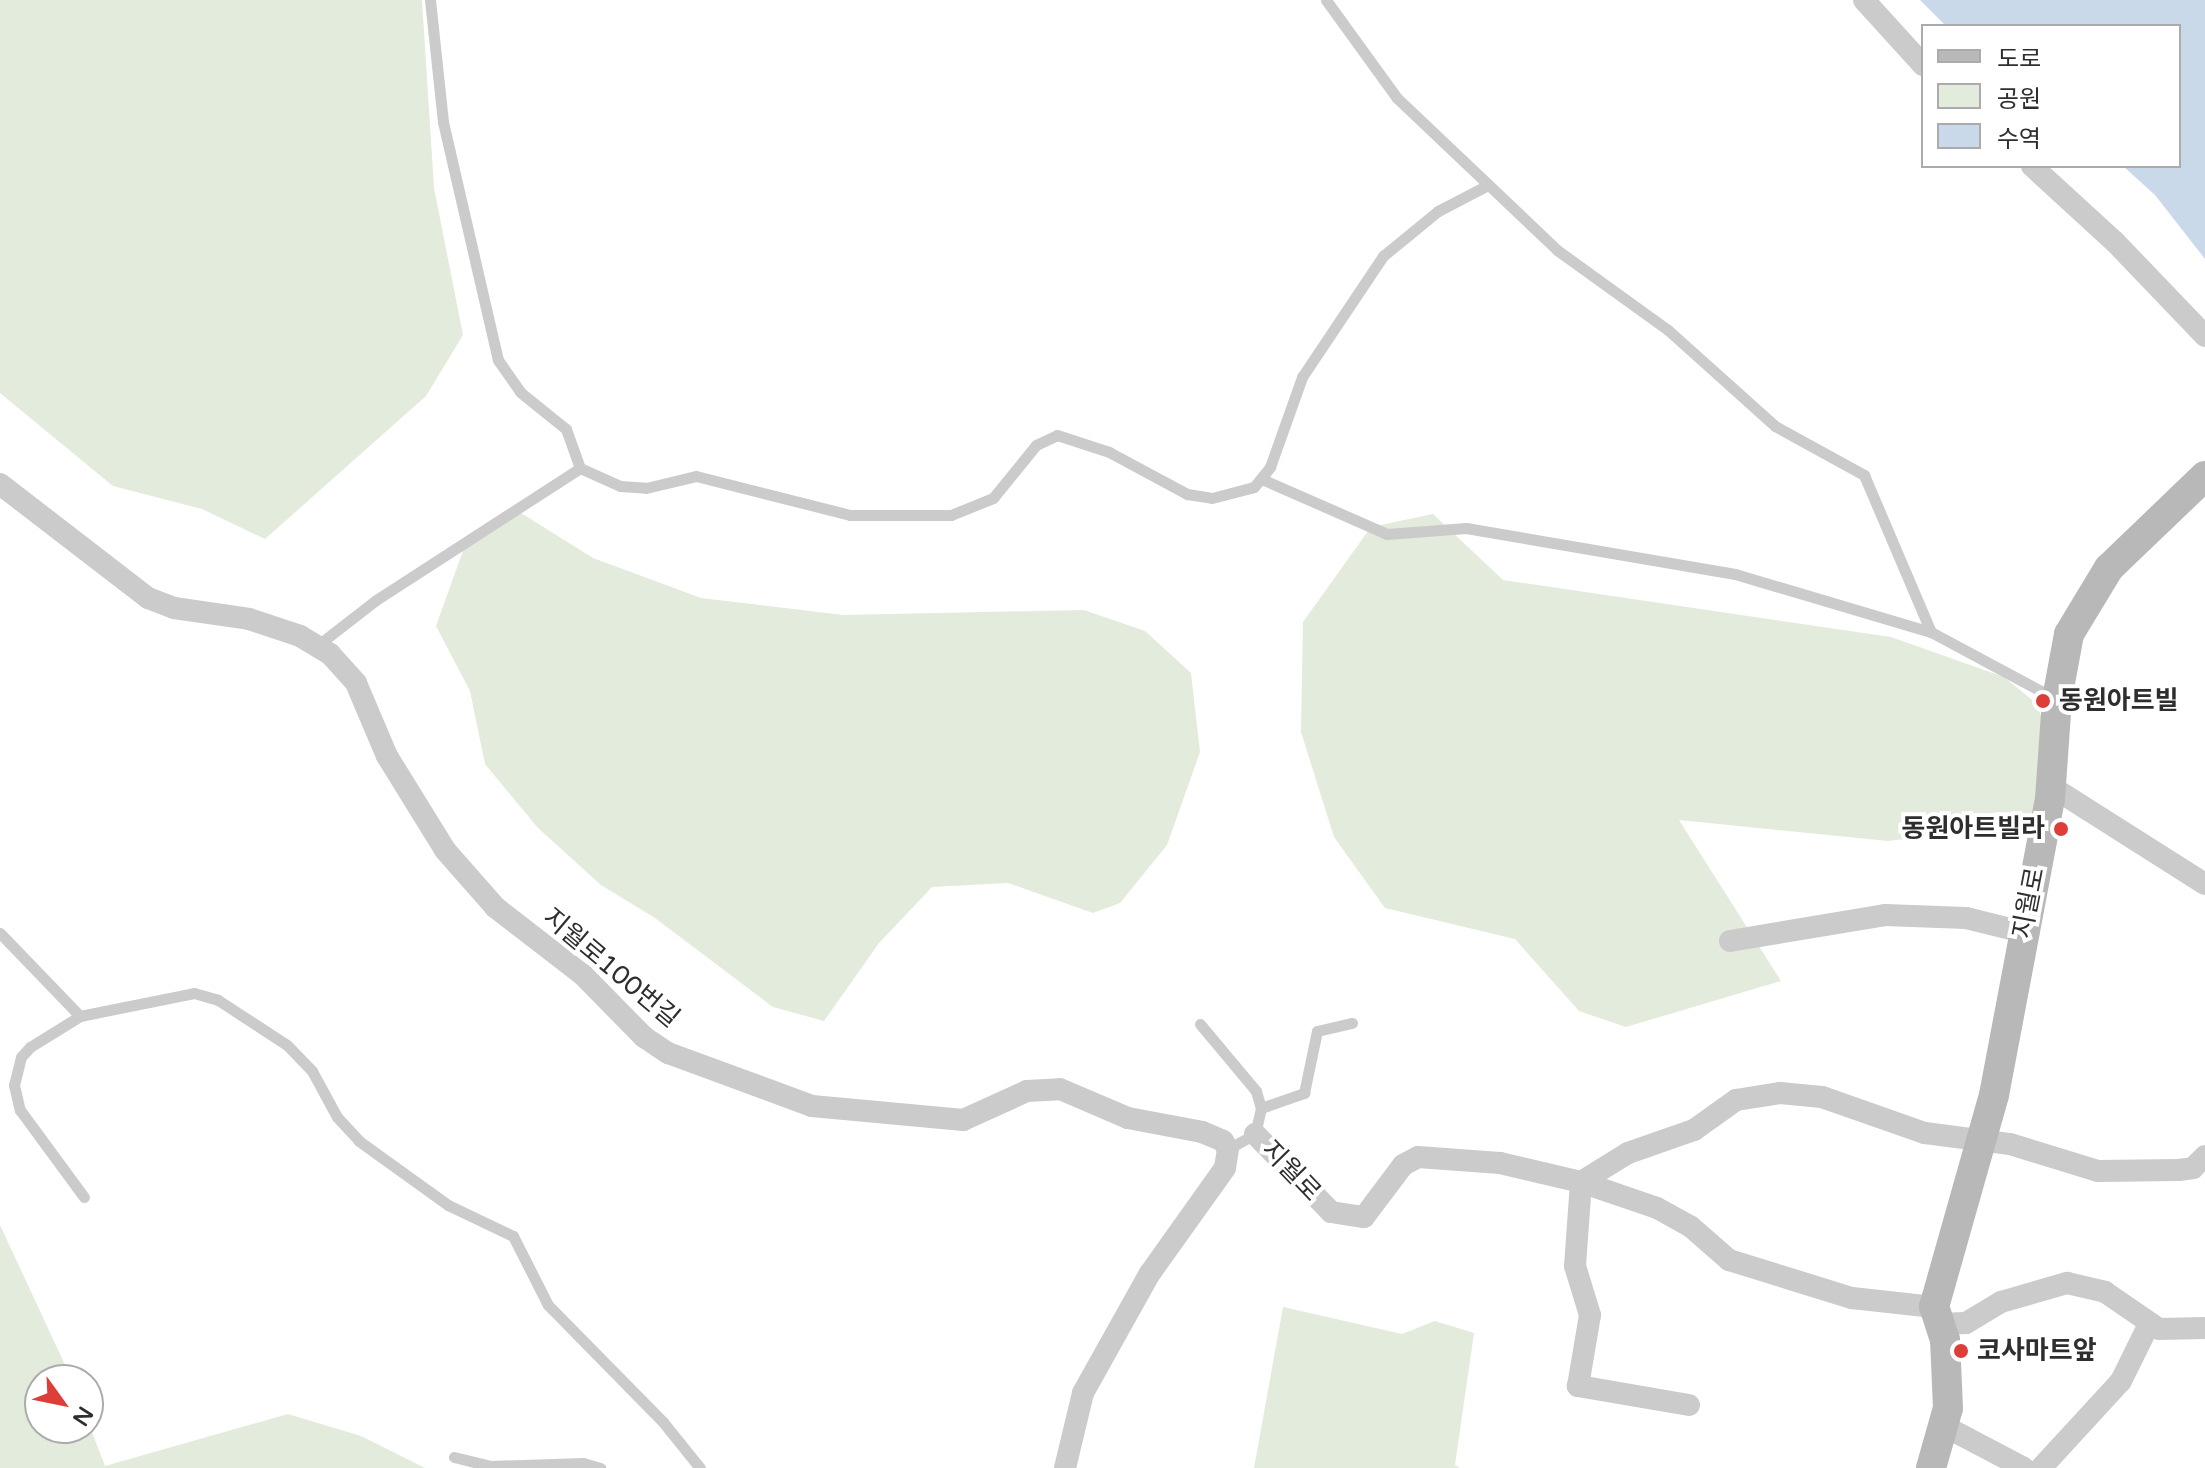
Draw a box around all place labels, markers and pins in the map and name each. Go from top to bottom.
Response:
place label: 동원아트빌 [2059,685,2179,717]
marker: 동원아트빌 [2034,692,2052,710]
place label: 동원아트빌라 [1901,813,2045,845]
marker: 동원아트빌라 [2052,820,2070,838]
place label: 코사마트앞 [1977,1335,2097,1367]
marker: 코사마트앞 [1952,1342,1970,1360]

